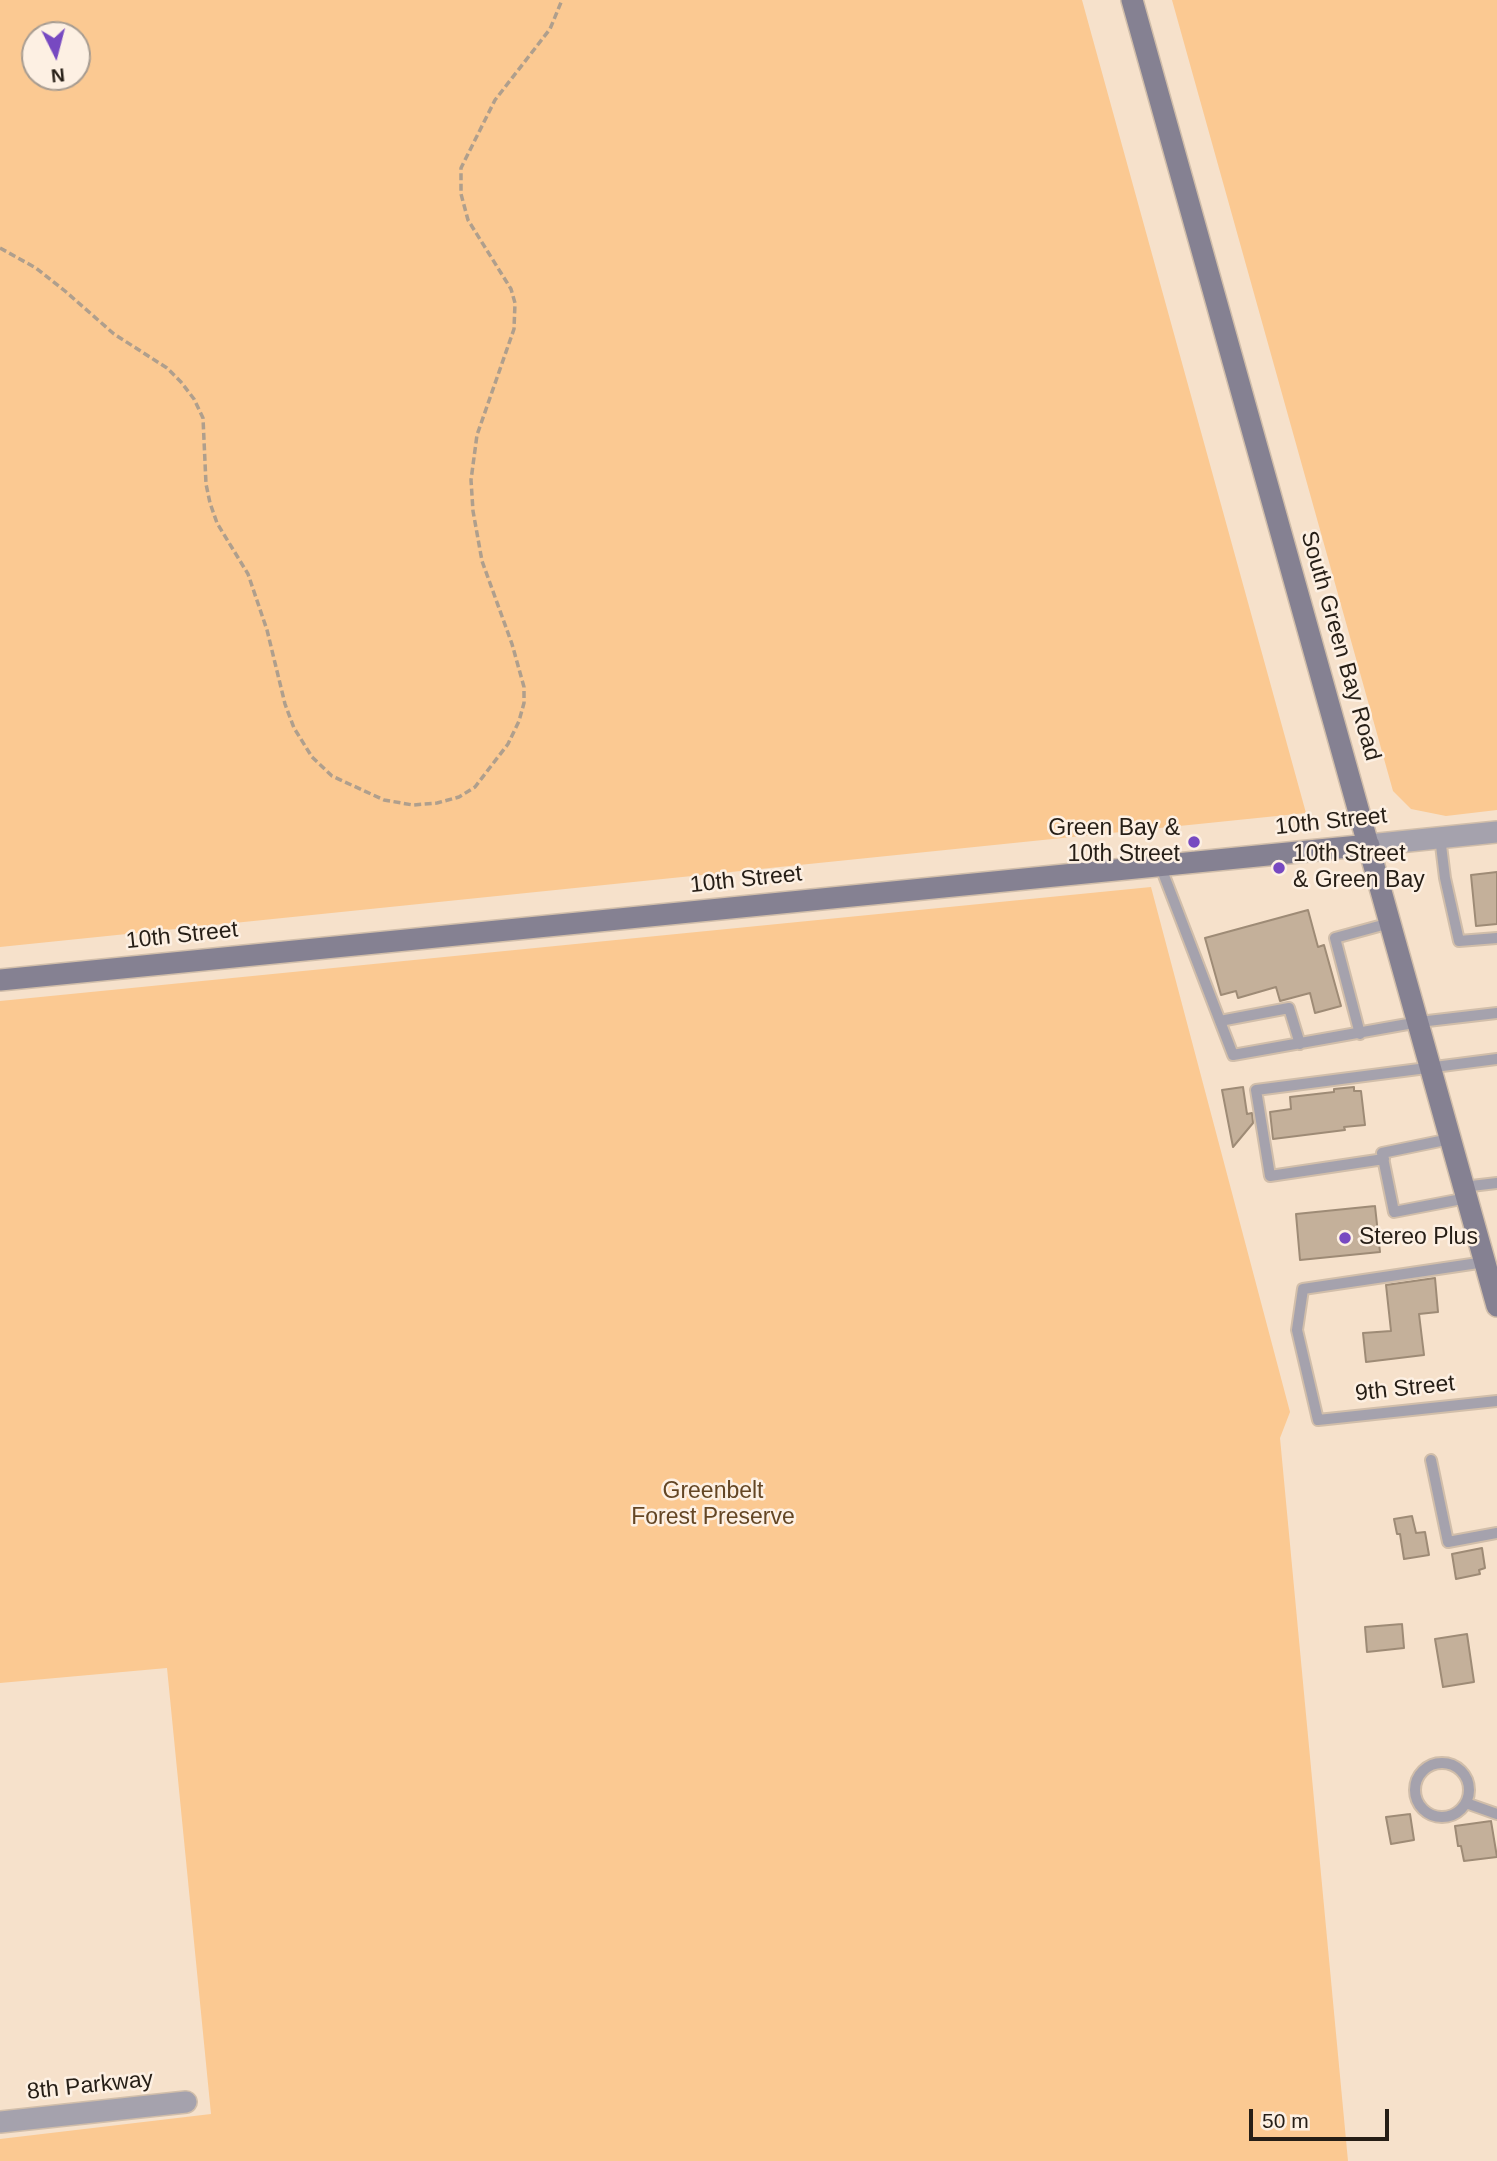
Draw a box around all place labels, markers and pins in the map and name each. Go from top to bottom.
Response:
place label: Green Bay & 10th Street [1048,815,1180,869]
marker: Green Bay & 10th Street [1186,834,1202,850]
place label: 10th Street & Green Bay [1293,841,1425,895]
marker: 10th Street & Green Bay [1271,860,1287,876]
place label: Stereo Plus [1359,1224,1478,1252]
marker: Stereo Plus [1337,1230,1353,1246]

